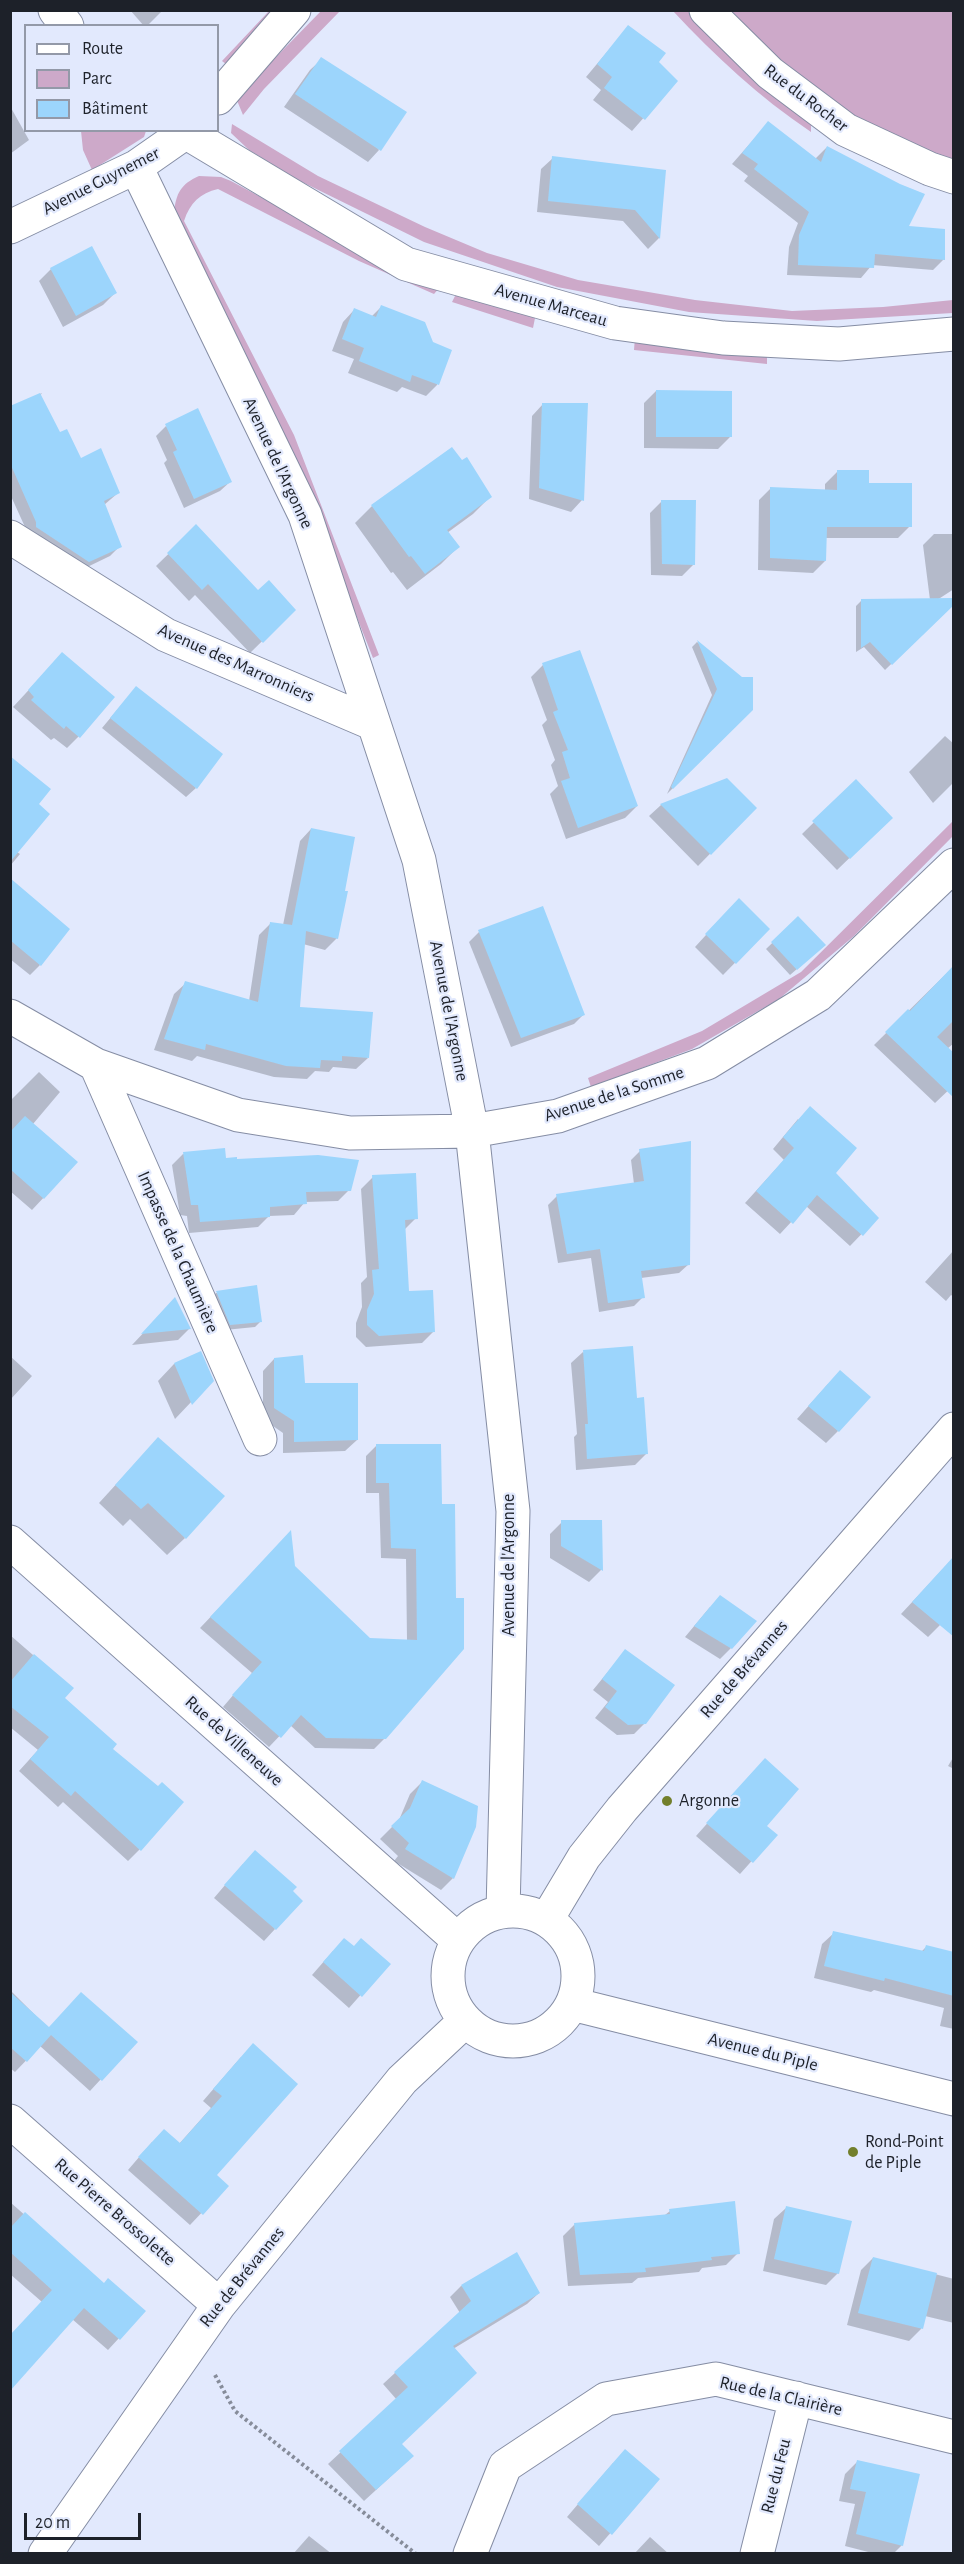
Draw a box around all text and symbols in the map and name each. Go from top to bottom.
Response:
legend [24,24,219,132]
text: Route [82,40,123,58]
street label: Rue du Rocher [760,59,852,137]
text: Parc [82,70,112,88]
text: Bâtiment [82,100,148,118]
street label: Avenue Guynemer [39,142,163,220]
street label: Avenue Marceau [492,279,610,331]
street label: Avenue de l'Argonne [238,394,318,532]
street label: Avenue des Marronniers [155,619,317,707]
street label: Avenue de l'Argonne [425,939,473,1083]
street label: Avenue de la Somme [541,1061,687,1127]
street label: Impasse de la Chaumière [133,1168,223,1336]
street label: Avenue de l'Argonne [498,1494,520,1636]
street label: Rue de Brévannes [695,1615,793,1723]
street label: Rue de Villeneuve [180,1691,288,1791]
place label: Argonne [679,1790,739,1812]
marker: Argonne [660,1794,674,1808]
street label: Avenue du Piple [706,2028,820,2076]
place label: Rond-Point de Piple [865,2131,943,2174]
marker: Rond-Point de Piple [846,2145,860,2159]
street label: Rue Pierre Brossolette [50,2153,180,2271]
street label: Rue de Brévannes [195,2222,289,2332]
street label: Rue de la Clairière [717,2371,845,2421]
street label: Rue du Feu [756,2436,796,2516]
scale bar [27,2501,144,2539]
text: 20 m [35,2514,70,2532]

